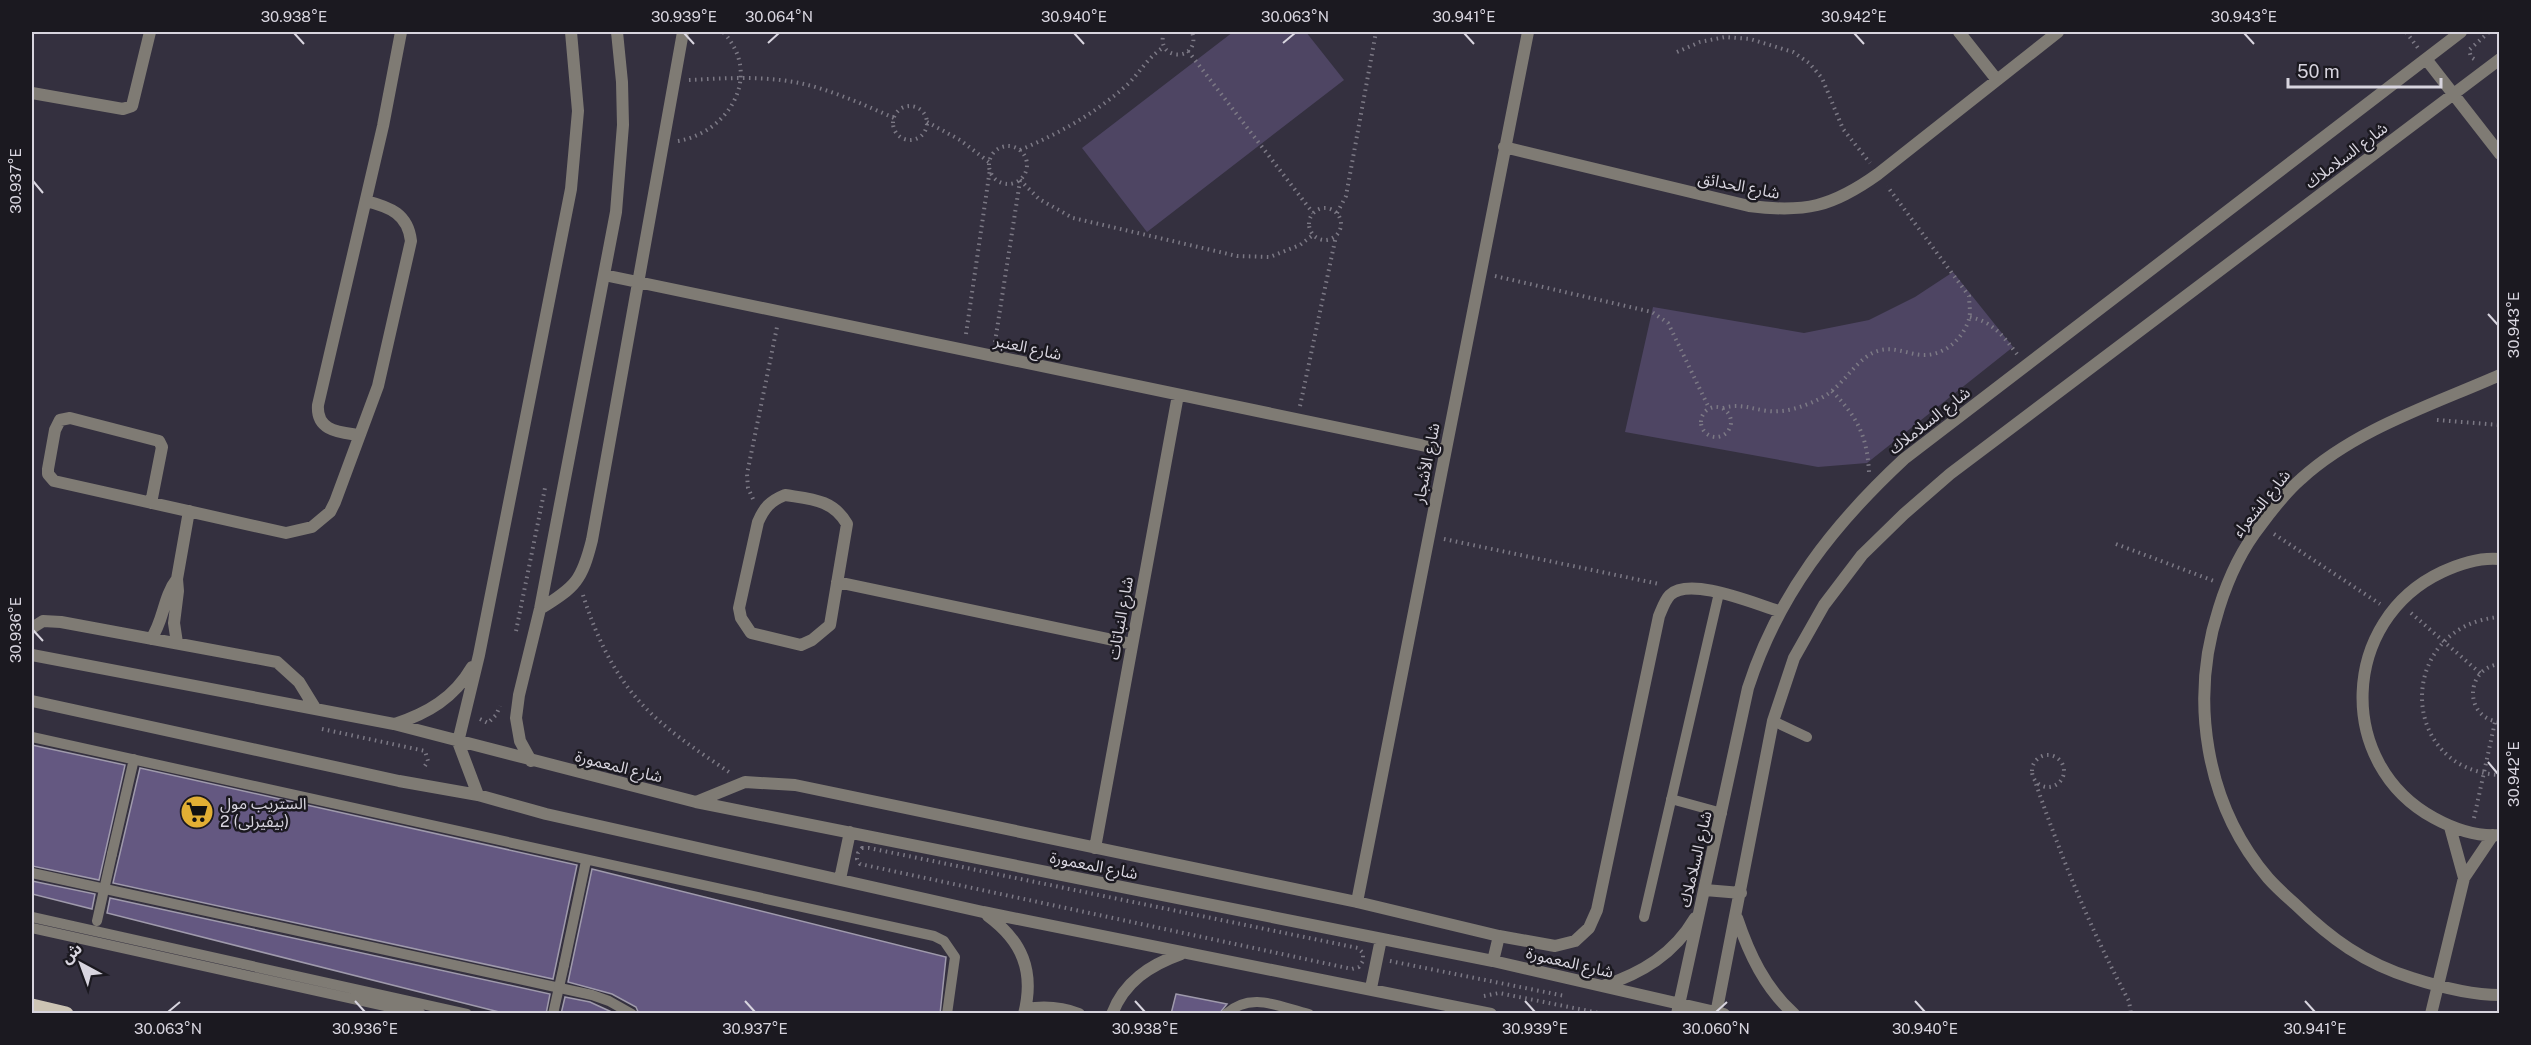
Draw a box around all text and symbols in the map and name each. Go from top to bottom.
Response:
text: 30.938°E [261,8,327,25]
text: 30.939°E [651,8,717,25]
text: 30.064°N [745,8,813,25]
text: 30.940°E [1041,8,1107,25]
text: 30.063°N [1261,8,1329,25]
text: 30.941°E [1432,8,1496,25]
text: 30.942°E [1821,8,1887,25]
text: 30.943°E [2211,8,2277,25]
scale bar [2288,51,2441,89]
text: 50 m [2297,61,2340,82]
street label: شارع السلاملاك [2301,118,2393,195]
text: 30.937°E [7,148,24,214]
street label: شارع الحدائق [1696,168,1781,206]
text: 30.943°E [2505,292,2522,358]
street label: شارع العنبر [991,331,1063,367]
street label: شارع السلاملاك [1885,383,1976,461]
street label: شارع الأشجار [1409,421,1447,506]
street label: شارع الشعراء [2228,466,2297,543]
street label: شارع النباتات [1104,575,1140,662]
text: 30.936°E [7,597,24,663]
text: 30.942°E [2505,741,2522,807]
street label: شارع المعمورة [573,746,664,789]
supermarket icon: الستريب مول 2 (بيفيرلى) [179,794,215,830]
place label: الستريب مول 2 (بيفيرلى) [220,794,307,831]
street label: شارع السلاملاك [1675,809,1719,910]
street label: شارع المعمورة [1048,848,1139,886]
north arrow [51,934,111,994]
text: ش [57,939,86,967]
street label: شارع المعمورة [1524,943,1615,985]
text: 30.063°N [134,1020,202,1037]
text: 30.936°E [332,1020,398,1037]
text: 30.937°E [722,1020,788,1037]
text: 30.938°E [1112,1020,1178,1037]
text: 30.939°E [1502,1020,1568,1037]
text: 30.060°N [1682,1020,1750,1037]
text: 30.940°E [1892,1020,1958,1037]
text: 30.941°E [2283,1020,2347,1037]

